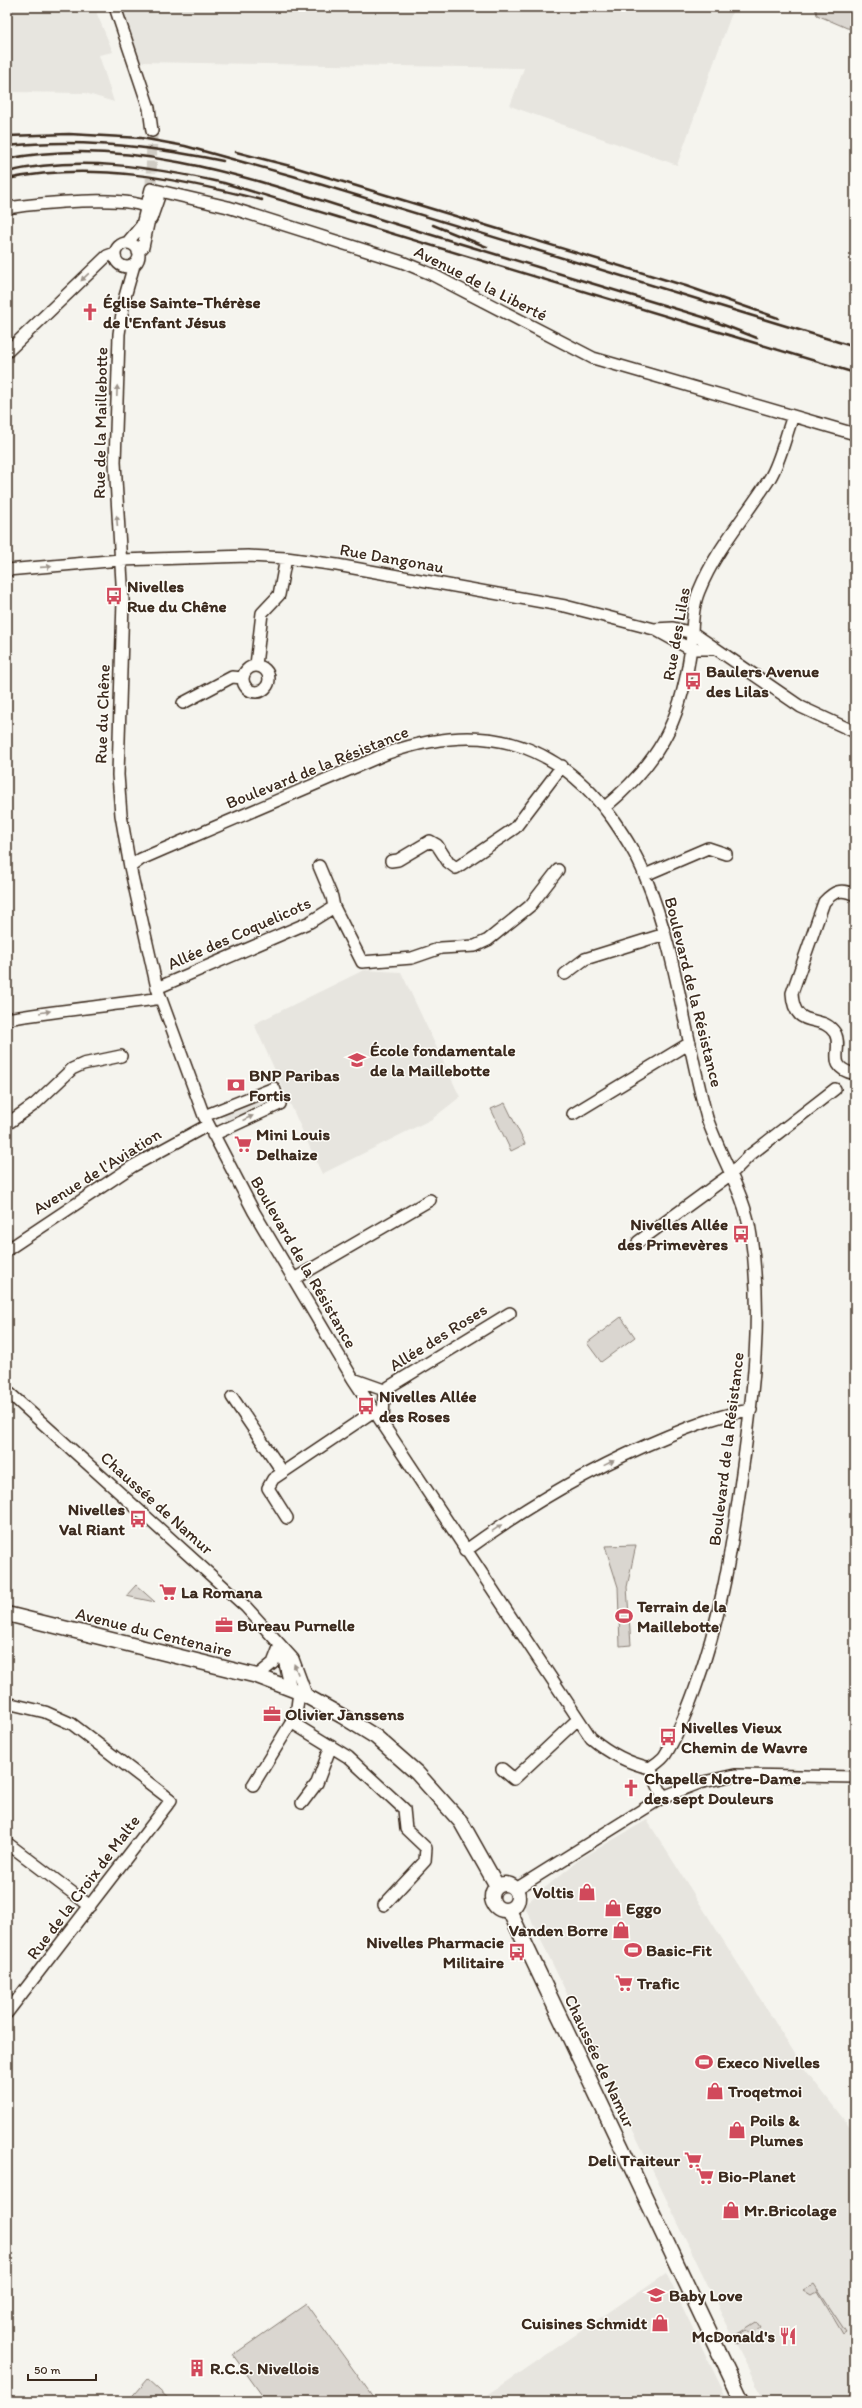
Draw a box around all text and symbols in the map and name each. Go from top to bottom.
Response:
street label: Avenue de la Liberté [411,241,551,325]
one-way arrow [81,272,90,281]
place label: Église Sainte-Thérèse de l'Enfant Jésus [103,292,261,332]
church icon: Église Sainte-Thérèse de l'Enfant Jésus [80,302,100,322]
street label: Rue de la Maillebotte [89,347,111,499]
one-way arrow [114,384,120,397]
one-way arrow [114,515,121,527]
street label: Rue Dangonau [338,539,446,577]
one-way arrow [40,564,52,571]
place label: Nivelles Rue du Chêne [127,576,227,616]
bus stop icon: Nivelles Rue du Chêne [104,586,124,606]
street label: Rue des Lilas [658,586,694,682]
place label: Baulers Avenue des Lilas [706,661,819,701]
street label: Rue du Chêne [90,664,114,764]
bus stop icon: Baulers Avenue des Lilas [683,671,703,691]
street label: Boulevard de la Résistance [223,721,411,813]
street label: Allée des Coquelicots [164,892,314,974]
street label: Boulevard de la Résistance [661,895,727,1089]
one-way arrow [39,1009,51,1015]
place label: École fondamentale de la Maillebotte [370,1040,516,1080]
school or university icon: École fondamentale de la Maillebotte [347,1050,367,1070]
place label: BNP Paribas Fortis [249,1065,340,1105]
bank icon: BNP Paribas Fortis [226,1075,246,1095]
one-way arrow [243,1115,255,1121]
street label: Avenue de l'Aviation [29,1123,165,1218]
place label: Mini Louis Delhaize [256,1124,330,1164]
supermarket icon: Mini Louis Delhaize [233,1134,253,1154]
street label: Boulevard de la Résistance [247,1172,361,1352]
place label: Nivelles Allée des Primevères [618,1214,728,1254]
bus stop icon: Nivelles Allée des Primevères [731,1224,751,1244]
street label: Allée des Roses [385,1299,491,1375]
street label: Boulevard de la Résistance [704,1351,748,1547]
place label: Nivelles Allée des Roses [379,1386,477,1426]
bus stop icon: Nivelles Allée des Roses [356,1396,376,1416]
street label: Chaussée de Namur [97,1447,218,1559]
one-way arrow [603,1460,615,1466]
place label: Nivelles Val Riant [59,1499,126,1539]
bus stop icon: Nivelles Val Riant [128,1509,148,1529]
one-way arrow [491,1525,503,1532]
supermarket icon: La Romana [158,1582,178,1602]
place label: La Romana [181,1582,263,1602]
place label: Terrain de la Maillebotte [636,1596,727,1636]
street label: Avenue du Centenaire [74,1603,234,1661]
sports icon: Terrain de la Maillebotte [614,1606,634,1626]
office icon: Bureau Purnelle [214,1615,234,1635]
place label: Bureau Purnelle [237,1615,355,1635]
one-way arrow [293,1662,299,1674]
office icon: Olivier Janssens [262,1704,282,1724]
place label: Olivier Janssens [285,1704,405,1724]
place label: Nivelles Vieux Chemin de Wavre [681,1717,808,1757]
bus stop icon: Nivelles Vieux Chemin de Wavre [658,1727,678,1747]
place label: Chapelle Notre-Dame des sept Douleurs [644,1768,801,1809]
church icon: Chapelle Notre-Dame des sept Douleurs [621,1778,641,1798]
street label: Rue de la Croix de Malte [22,1811,144,1963]
place label: Voltis [533,1882,574,1902]
shop icon: Voltis [577,1882,597,1902]
shop icon: Eggo [603,1898,623,1918]
place label: Eggo [626,1898,662,1919]
place label: Vanden Borre [509,1920,608,1940]
shop icon: Vanden Borre [611,1920,631,1940]
place label: Nivelles Pharmacie Militaire [366,1932,504,1972]
sports icon: Basic-Fit [623,1940,643,1960]
place label: Basic-Fit [646,1940,712,1960]
bus stop icon: Nivelles Pharmacie Militaire [507,1942,527,1962]
supermarket icon: Trafic [614,1973,634,1993]
place label: Trafic [636,1973,680,1993]
street label: Chaussée de Namur [560,1991,640,2131]
sports icon: Execo Nivelles [694,2052,714,2072]
place label: Execo Nivelles [717,2052,820,2072]
shop icon: Troqetmoi [705,2081,725,2101]
place label: Troqetmoi [727,2081,802,2102]
place label: Poils & Plumes [750,2110,804,2150]
shop icon: Poils & Plumes [727,2120,747,2140]
place label: Deli Traiteur [588,2150,680,2170]
supermarket icon: Deli Traiteur [683,2150,703,2170]
supermarket icon: Bio-Planet [695,2166,715,2186]
place label: Bio-Planet [718,2166,796,2186]
shop icon: Mr.Bricolage [721,2200,741,2220]
place label: Mr.Bricolage [744,2200,837,2221]
school or university icon: Baby Love [646,2285,666,2305]
place label: Baby Love [669,2285,743,2306]
place label: Cuisines Schmidt [521,2313,648,2333]
shop icon: Cuisines Schmidt [650,2313,670,2333]
place label: McDonald's [692,2326,775,2346]
restaurant icon: McDonald's [778,2326,798,2346]
scale bar [28,2356,96,2382]
building icon: R.C.S. Nivellois [187,2358,207,2378]
place label: R.C.S. Nivellois [210,2358,320,2378]
text: 50 m [34,2363,60,2377]

